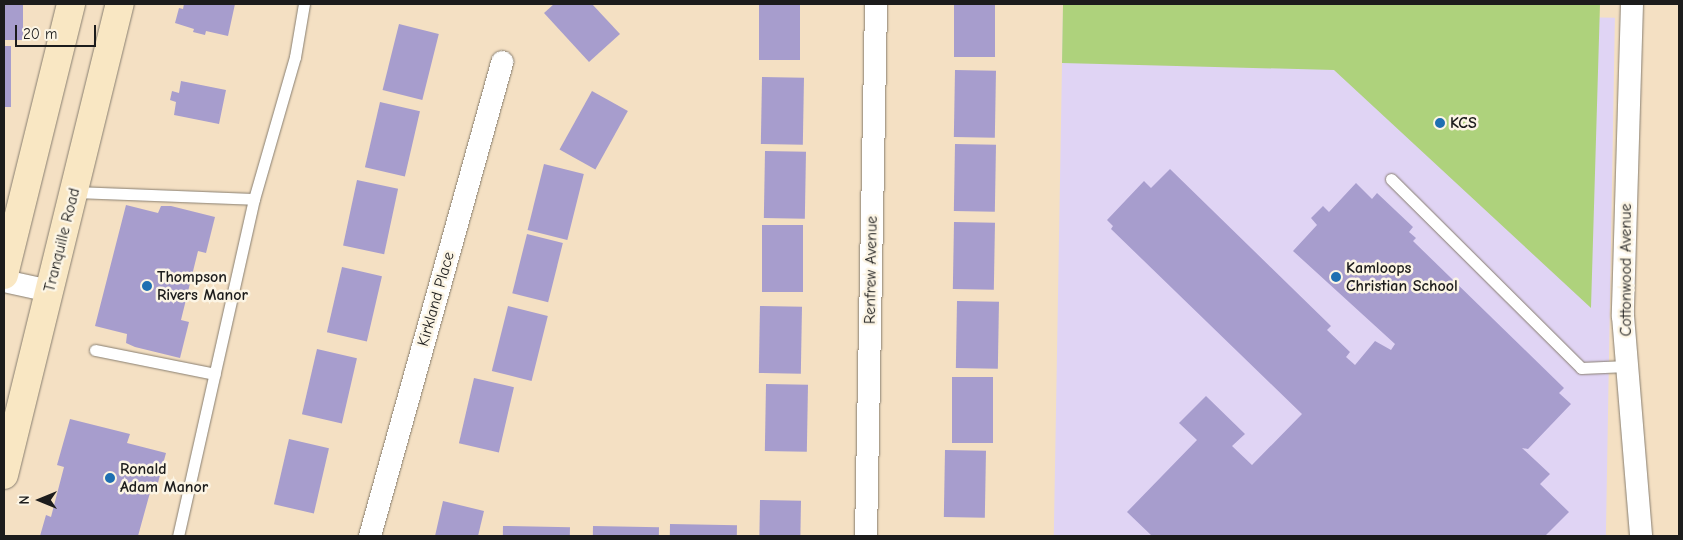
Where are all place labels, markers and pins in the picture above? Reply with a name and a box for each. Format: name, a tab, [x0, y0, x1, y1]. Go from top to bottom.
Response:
place label: KCS	[1450, 113, 1477, 133]
marker: KCS	[1434, 117, 1446, 129]
place label: Kamloops Christian School	[1346, 258, 1458, 296]
place label: Thompson Rivers Manor	[157, 267, 248, 305]
marker: Kamloops Christian School	[1330, 271, 1342, 283]
marker: Thompson Rivers Manor	[141, 280, 153, 292]
place label: Ronald Adam Manor	[120, 459, 208, 497]
marker: Ronald Adam Manor	[104, 472, 116, 484]

